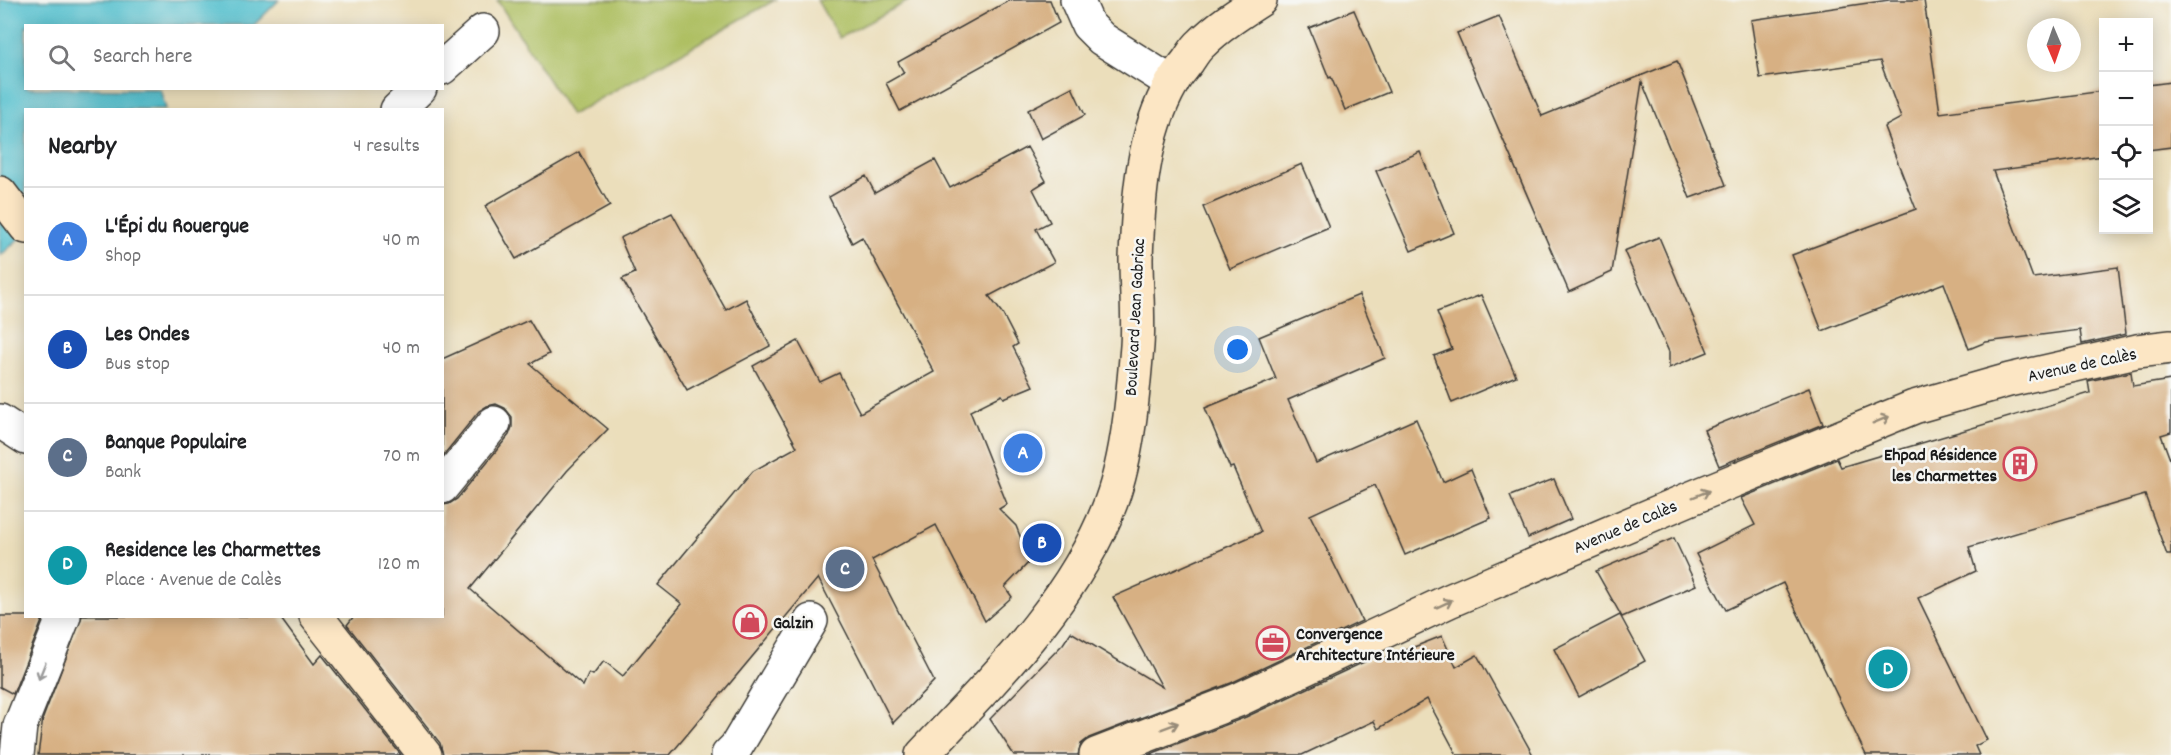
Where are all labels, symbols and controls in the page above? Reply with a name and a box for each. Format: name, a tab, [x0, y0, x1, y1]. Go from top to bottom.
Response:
north arrow	[2027, 18, 2081, 72]
map controls	[2099, 18, 2153, 234]
button: +	[2099, 18, 2153, 72]
search box	[24, 24, 444, 90]
icon: search	[45, 41, 78, 74]
text: Search here	[93, 42, 192, 73]
button: −	[2099, 72, 2153, 126]
button: locate	[2099, 126, 2153, 180]
text: Nearby	[48, 129, 116, 166]
text: 4 results	[353, 133, 420, 161]
button: layers	[2099, 180, 2153, 234]
text: L'Épi du Rouergue	[105, 212, 249, 243]
text: A	[62, 227, 73, 255]
text: 40 m	[382, 227, 420, 255]
street label: Boulevard Jean Gabriac	[1120, 238, 1153, 397]
text: Shop	[105, 243, 141, 271]
text: Les Ondes	[105, 320, 190, 351]
text: B	[63, 335, 72, 363]
text: 40 m	[382, 335, 420, 363]
your location	[1223, 335, 1252, 364]
street label: Avenue de Calès	[2026, 343, 2139, 390]
text: Bus stop	[105, 351, 170, 379]
one-way arrow	[1871, 414, 1890, 425]
text: Banque Populaire	[105, 428, 247, 459]
pin: A	[1004, 430, 1042, 476]
text: C	[63, 443, 72, 471]
text: 70 m	[383, 443, 420, 471]
place label: Ehpad Résidence les Charmettes	[1884, 444, 1997, 490]
building icon: Ehpad Résidence les Charmettes	[2002, 446, 2038, 482]
text: Bank	[105, 459, 141, 487]
one-way arrow	[1691, 488, 1709, 499]
street label: Avenue de Calès	[1570, 495, 1682, 561]
pin: B	[1022, 520, 1062, 566]
text: Residence les Charmettes	[105, 536, 321, 567]
pin: C	[826, 546, 864, 592]
text: D	[62, 551, 73, 579]
text: 120 m	[378, 551, 420, 579]
text: Place · Avenue de Calès	[105, 567, 282, 595]
one-way arrow	[1435, 597, 1453, 609]
shop icon: Galzin	[732, 604, 768, 640]
place label: Galzin	[773, 612, 813, 637]
place label: Convergence Architecture Intérieure	[1296, 623, 1455, 669]
office icon: Convergence Architecture Intérieure	[1255, 625, 1291, 661]
pin: D	[1868, 646, 1908, 692]
one-way arrow	[36, 661, 47, 680]
one-way arrow	[1161, 720, 1179, 731]

